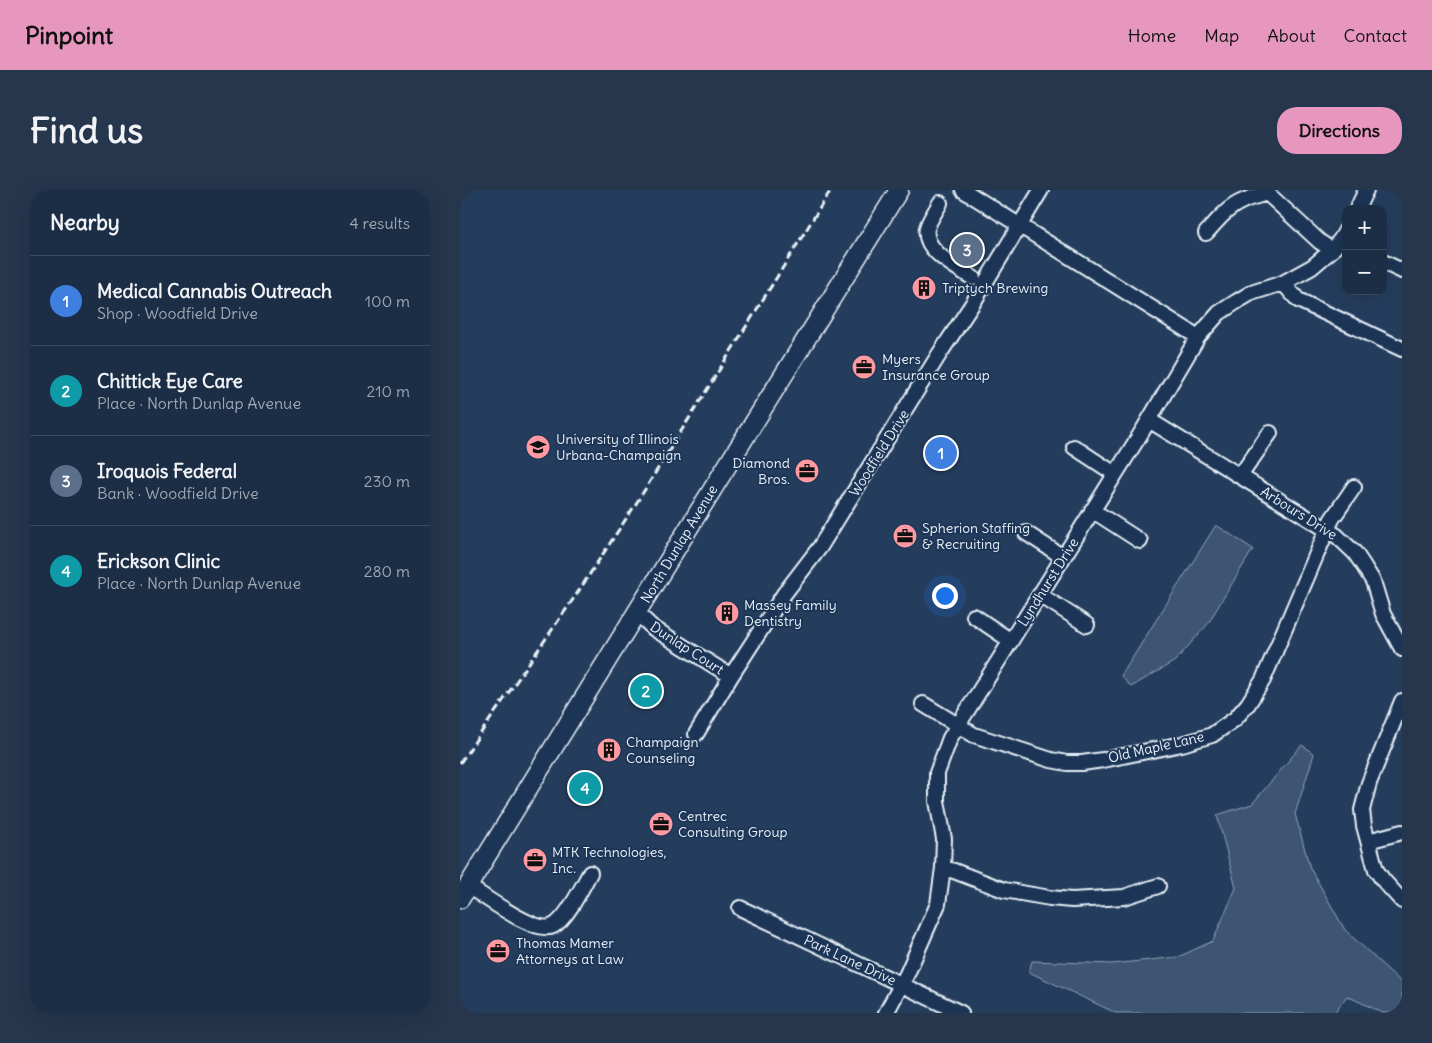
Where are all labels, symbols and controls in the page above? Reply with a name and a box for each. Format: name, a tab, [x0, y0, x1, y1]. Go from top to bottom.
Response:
text: Pinpoint	[25, 20, 113, 50]
text: Home	[1128, 24, 1176, 47]
text: Map	[1204, 24, 1239, 47]
text: About	[1267, 24, 1315, 47]
text: Contact	[1343, 24, 1407, 47]
button: Directions	[1277, 107, 1402, 154]
text: Find us	[30, 108, 143, 152]
map controls	[1342, 205, 1387, 295]
button: +	[1342, 205, 1387, 250]
text: Nearby	[50, 209, 120, 236]
text: 4 results	[349, 213, 410, 233]
pin: 3	[951, 231, 983, 269]
button: −	[1342, 250, 1387, 295]
building icon: Triptych Brewing	[911, 275, 937, 301]
text: Medical Cannabis Outreach	[97, 279, 332, 303]
place label: Triptych Brewing	[942, 279, 1048, 297]
text: 1	[63, 291, 69, 311]
text: 100 m	[365, 291, 410, 311]
text: Shop · Woodfield Drive	[97, 303, 258, 323]
place label: Myers Insurance Group	[882, 350, 990, 384]
office icon: Myers Insurance Group	[851, 354, 877, 380]
text: Chittick Eye Care	[97, 369, 243, 393]
text: 2	[62, 381, 70, 401]
text: 210 m	[367, 381, 410, 401]
text: Place · North Dunlap Avenue	[97, 393, 301, 413]
street label: Woodfield Drive	[845, 406, 913, 500]
place label: University of Illinois Urbana-Champaign	[556, 430, 681, 464]
school or university icon: University of Illinois Urbana-Champaign	[525, 434, 551, 460]
pin: 1	[925, 434, 957, 472]
place label: Diamond Bros.	[732, 454, 790, 488]
office icon: Diamond Bros.	[794, 458, 820, 484]
text: Iroquois Federal	[97, 459, 237, 483]
text: 3	[61, 471, 71, 491]
text: 230 m	[364, 471, 410, 491]
street label: North Dunlap Avenue	[637, 482, 721, 606]
street label: Arbours Drive	[1257, 482, 1341, 544]
text: Bank · Woodfield Drive	[97, 483, 259, 503]
place label: Spherion Staffing & Recruiting	[922, 519, 1030, 553]
office icon: Spherion Staffing & Recruiting	[892, 523, 918, 549]
street label: Lyndhurst Drive	[1014, 534, 1082, 630]
text: Erickson Clinic	[97, 549, 220, 573]
text: 4	[61, 561, 71, 581]
text: 280 m	[364, 561, 410, 581]
text: Place · North Dunlap Avenue	[97, 573, 301, 593]
your location	[932, 583, 958, 609]
place label: Massey Family Dentistry	[744, 596, 837, 630]
building icon: Massey Family Dentistry	[714, 600, 740, 626]
street label: Dunlap Court	[647, 618, 727, 679]
pin: 2	[630, 672, 662, 710]
street label: Old Maple Lane	[1106, 727, 1206, 767]
place label: Champaign Counseling	[626, 733, 699, 767]
building icon: Champaign Counseling	[596, 737, 622, 763]
pin: 4	[569, 769, 601, 807]
place label: Centrec Consulting Group	[678, 807, 788, 841]
office icon: Centrec Consulting Group	[648, 811, 674, 837]
place label: MTK Technologies, Inc.	[552, 843, 667, 877]
office icon: MTK Technologies, Inc.	[522, 847, 548, 873]
street label: Park Lane Drive	[801, 931, 899, 989]
place label: Thomas Mamer Attorneys at Law	[516, 934, 624, 968]
office icon: Thomas Mamer Attorneys at Law	[485, 938, 511, 964]

